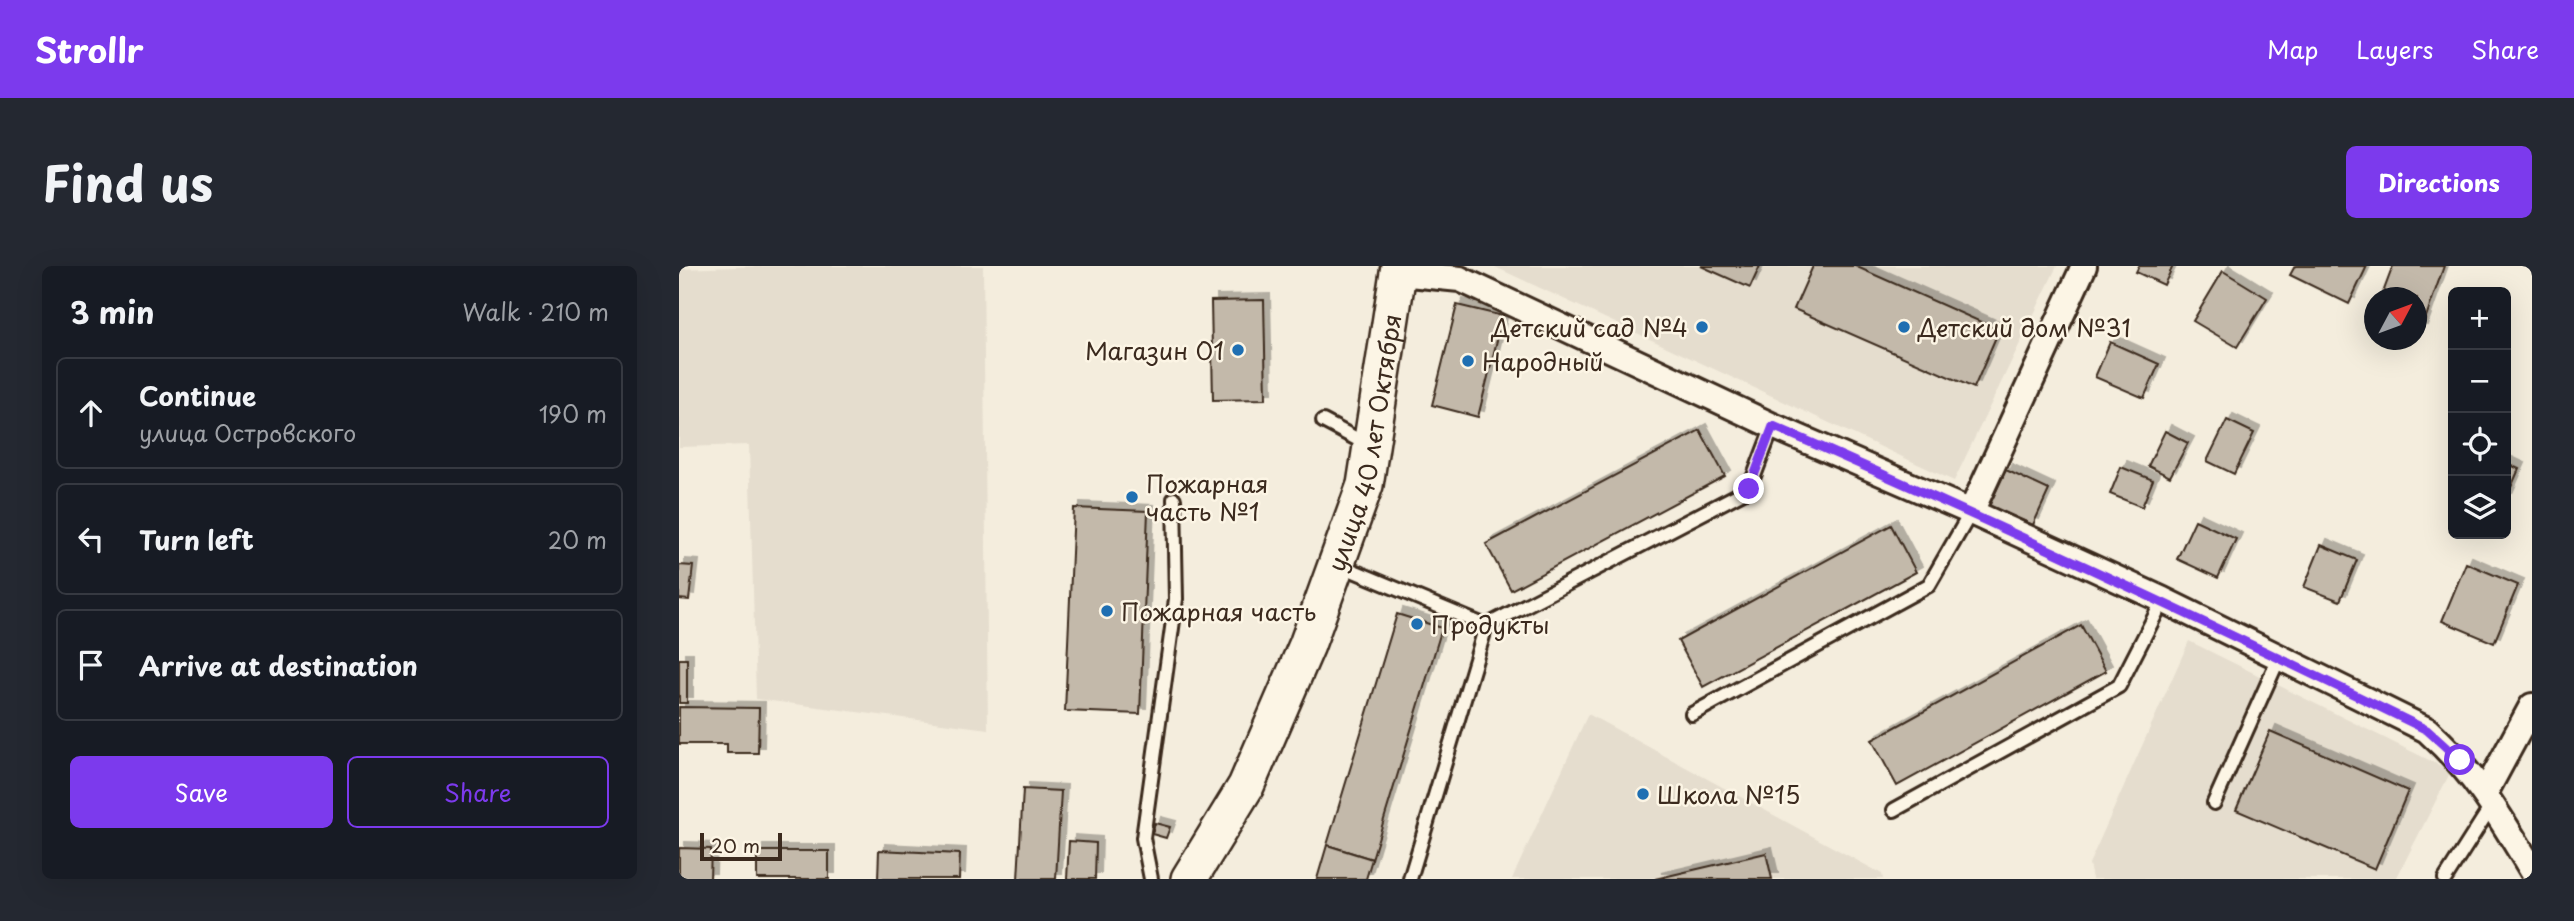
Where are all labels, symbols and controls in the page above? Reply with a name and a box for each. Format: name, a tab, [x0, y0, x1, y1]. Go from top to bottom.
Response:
text: Strollr	[35, 24, 144, 74]
text: Map	[2267, 31, 2318, 67]
text: Layers	[2356, 31, 2433, 67]
text: Share	[2471, 31, 2539, 67]
text: Find us	[42, 145, 213, 219]
button: Directions	[2346, 146, 2532, 218]
north arrow	[2364, 287, 2427, 350]
map controls	[2448, 287, 2511, 539]
button: +	[2448, 287, 2511, 350]
text: 3 min	[70, 289, 155, 334]
text: Walk · 210 m	[462, 294, 609, 329]
place label: Детский сад №4	[1491, 309, 1688, 345]
place label: Детский дом №31	[1917, 309, 2131, 345]
street label: улица 40 лет Октября	[1317, 311, 1409, 576]
marker: Детский сад №4	[1694, 319, 1710, 335]
marker: Детский дом №31	[1896, 319, 1912, 335]
place label: Магазин 01	[1085, 332, 1224, 368]
marker: Магазин 01	[1230, 342, 1246, 358]
place label: Народный	[1482, 343, 1604, 379]
button: −	[2448, 350, 2511, 413]
marker: Народный	[1460, 353, 1476, 369]
text: Continue	[139, 376, 256, 415]
icon: ahead	[72, 394, 110, 432]
text: 190 m	[539, 396, 607, 431]
button: locate	[2448, 413, 2511, 476]
text: улица Островского	[139, 415, 356, 450]
place label: Пожарная часть №1	[1146, 465, 1269, 529]
route end	[1733, 473, 1764, 504]
button: layers	[2448, 476, 2511, 539]
marker: Пожарная часть №1	[1124, 489, 1140, 505]
icon: left	[72, 520, 110, 558]
text: Turn left	[139, 520, 254, 559]
text: 20 m	[548, 522, 607, 557]
place label: Пожарная часть	[1121, 593, 1316, 629]
marker: Пожарная часть	[1099, 603, 1115, 619]
place label: Продукты	[1431, 606, 1550, 642]
marker: Продукты	[1409, 616, 1425, 632]
icon: arrive	[72, 646, 110, 684]
text: Arrive at destination	[139, 646, 418, 685]
route start	[2444, 744, 2475, 775]
button: Save	[70, 756, 333, 828]
button: Share	[347, 756, 609, 828]
place label: Школа №15	[1657, 776, 1800, 812]
marker: Школа №15	[1635, 786, 1651, 802]
scale bar	[700, 830, 782, 862]
text: 20 m	[711, 831, 760, 859]

